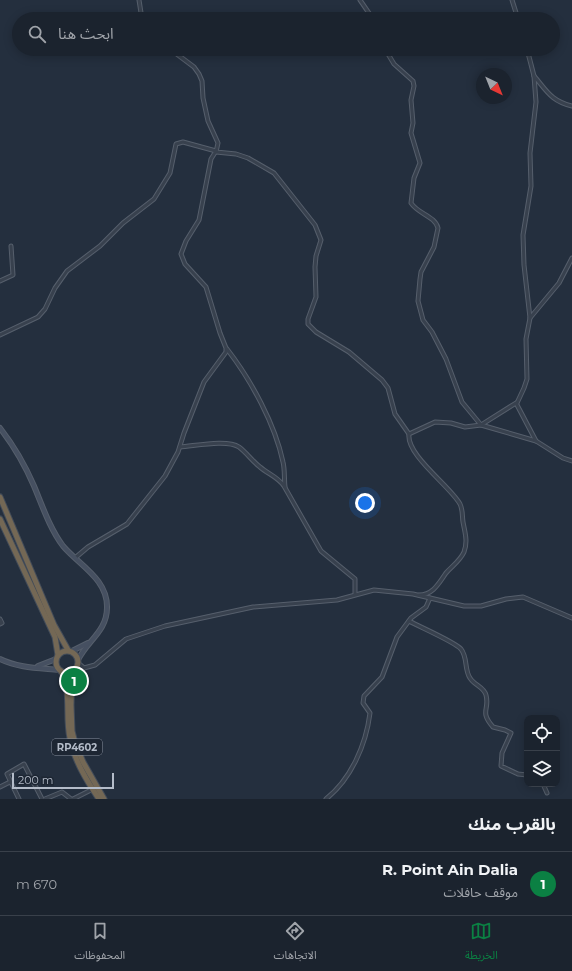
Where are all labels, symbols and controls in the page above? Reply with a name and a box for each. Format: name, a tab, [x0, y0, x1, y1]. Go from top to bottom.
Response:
search box	[12, 12, 560, 56]
icon: search	[26, 23, 48, 45]
text: ابحث هنا	[58, 24, 114, 43]
north arrow	[476, 68, 512, 104]
your location	[355, 493, 375, 513]
pin: 1	[61, 666, 87, 696]
map controls	[524, 715, 560, 787]
button: locate	[524, 715, 560, 751]
road number: RP4602	[52, 739, 102, 755]
button: layers	[524, 751, 560, 787]
scale bar	[12, 771, 114, 790]
text: 200 m	[18, 773, 53, 787]
text: بالقرب منك	[468, 814, 556, 834]
text: R. Point Ain Dalia	[382, 860, 518, 879]
text: 670 m	[16, 876, 57, 892]
text: 1	[540, 876, 546, 892]
text: موقف حافلات	[444, 884, 518, 900]
tab: المحفوظات	[74, 920, 125, 967]
tab: الاتجاهات	[274, 920, 317, 967]
tab: الخريطة	[465, 920, 498, 967]

